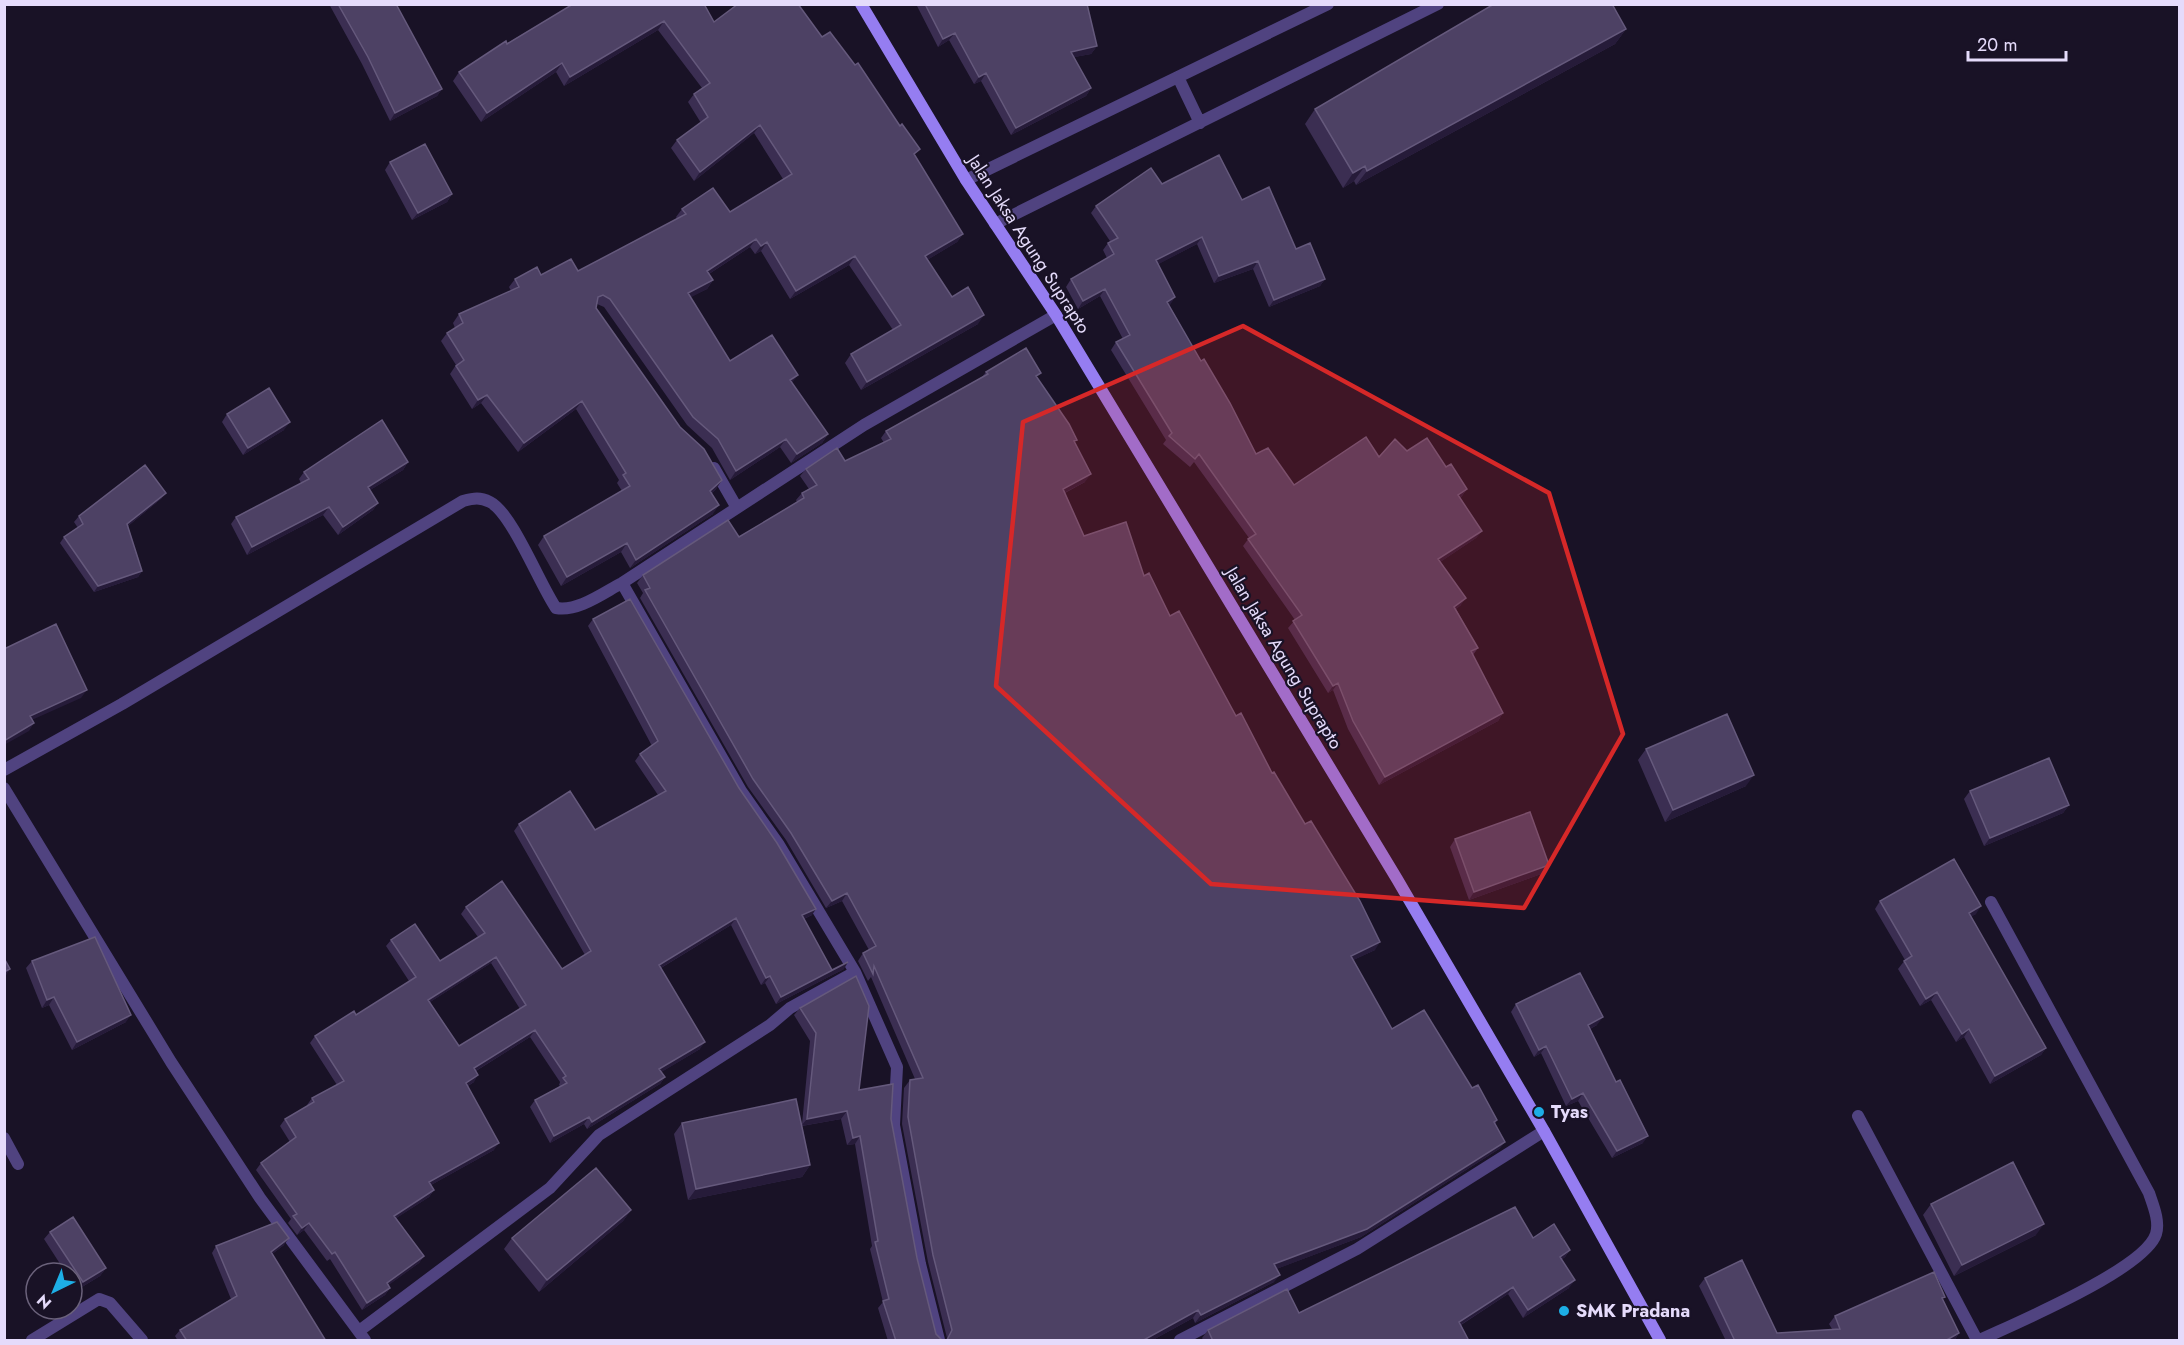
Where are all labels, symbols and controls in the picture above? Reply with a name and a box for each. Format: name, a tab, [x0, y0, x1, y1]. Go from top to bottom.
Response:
scale bar	[1968, 24, 2066, 62]
text: 20 m	[1977, 32, 2017, 58]
street label: Jalan Jaksa Agung Suprapto	[960, 148, 1097, 339]
street label: Jalan Jaksa Agung Suprapto	[1218, 560, 1349, 754]
place label: Tyas	[1551, 1099, 1588, 1125]
marker: Tyas	[1532, 1105, 1546, 1119]
north arrow	[24, 1261, 84, 1321]
text: N	[32, 1289, 57, 1314]
place label: SMK Pradana	[1576, 1298, 1690, 1324]
marker: SMK Pradana	[1557, 1304, 1571, 1318]

